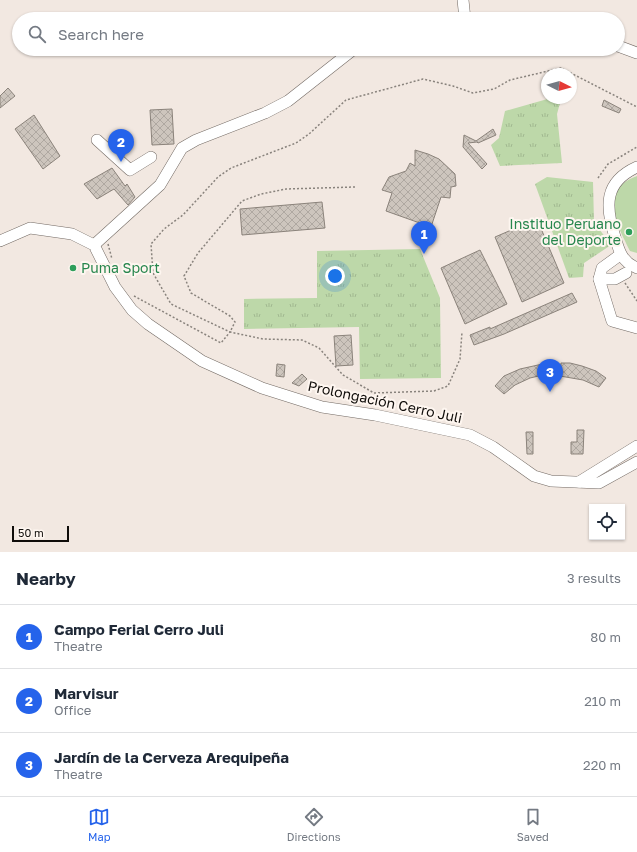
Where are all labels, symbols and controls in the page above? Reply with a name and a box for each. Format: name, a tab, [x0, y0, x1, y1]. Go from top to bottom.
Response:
search box	[12, 12, 625, 56]
icon: search	[26, 23, 48, 45]
text: Search here	[58, 25, 144, 43]
north arrow	[541, 68, 577, 104]
pin: 2	[108, 129, 134, 162]
place label: Instituo Peruano del Deporte	[509, 215, 621, 248]
pin: 1	[411, 221, 437, 254]
marker: Instituo Peruano del Deporte	[624, 227, 634, 237]
place label: Puma Sport	[81, 259, 160, 276]
marker: Puma Sport	[68, 263, 78, 273]
your location	[325, 266, 345, 286]
pin: 3	[537, 359, 563, 392]
street label: Prolongación Cerro Juli	[306, 377, 464, 426]
map controls	[589, 504, 625, 540]
button: locate	[589, 504, 625, 540]
scale bar	[12, 524, 69, 543]
text: 50 m	[18, 526, 44, 539]
text: Nearby	[16, 568, 76, 589]
text: 3 results	[567, 570, 621, 586]
text: Campo Ferial Cerro Juli	[54, 620, 224, 638]
text: 1	[26, 629, 32, 645]
text: 80 m	[590, 629, 621, 645]
text: Theatre	[54, 638, 103, 654]
text: Marvisur	[54, 684, 119, 702]
text: 2	[25, 693, 33, 709]
text: 210 m	[584, 693, 621, 709]
text: Office	[54, 702, 91, 718]
text: Jardín de la Cerveza Arequipeña	[54, 748, 289, 766]
text: 3	[25, 757, 33, 773]
text: 220 m	[583, 757, 621, 773]
text: Theatre	[54, 766, 103, 782]
tab: Map	[88, 806, 111, 843]
tab: Directions	[287, 806, 341, 843]
tab: Saved	[517, 806, 549, 843]

